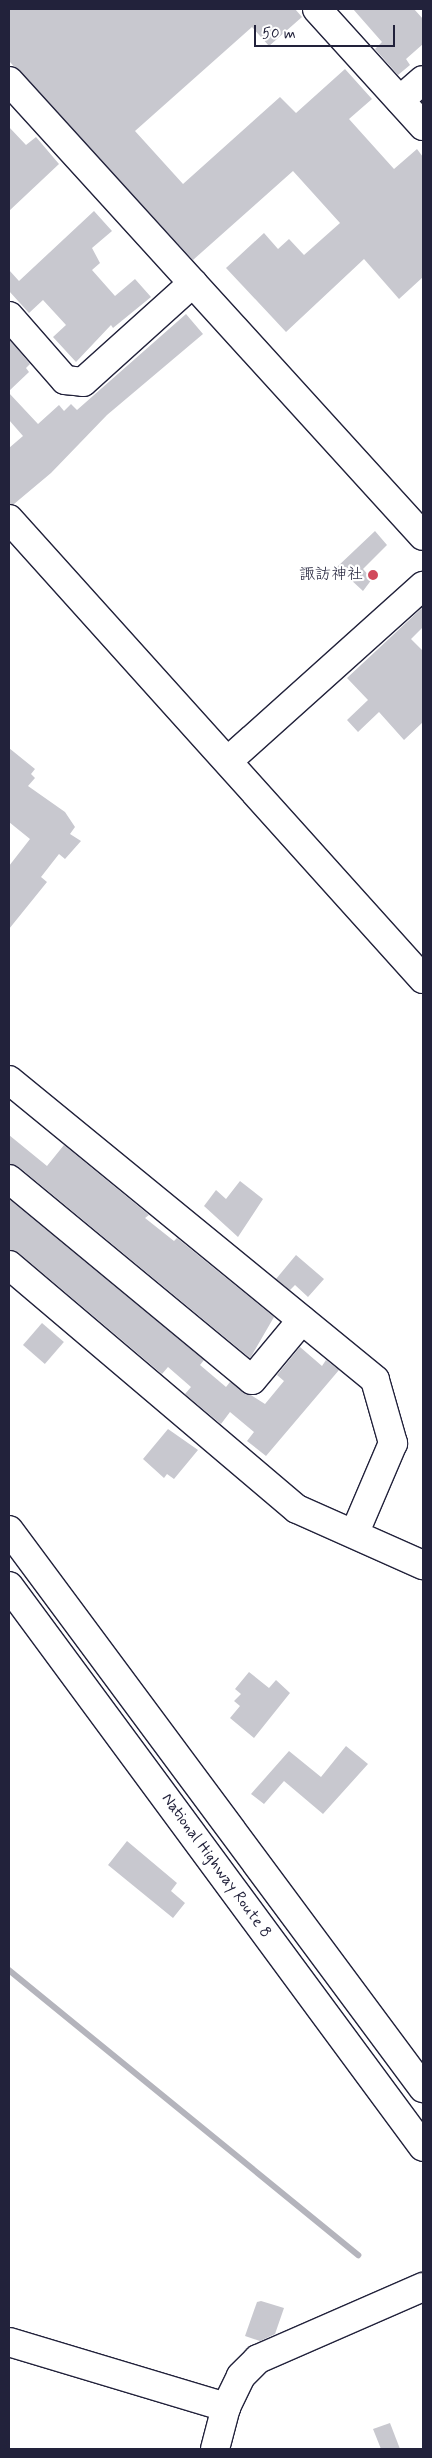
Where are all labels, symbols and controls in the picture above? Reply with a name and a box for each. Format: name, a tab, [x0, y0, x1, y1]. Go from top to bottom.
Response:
scale bar	[257, 15, 398, 47]
text: 50 m	[262, 24, 296, 44]
place label: 諏訪神社	[299, 565, 363, 585]
marker: 諏訪神社	[367, 569, 379, 581]
street label: National Highway Route 8	[159, 1792, 273, 1940]

